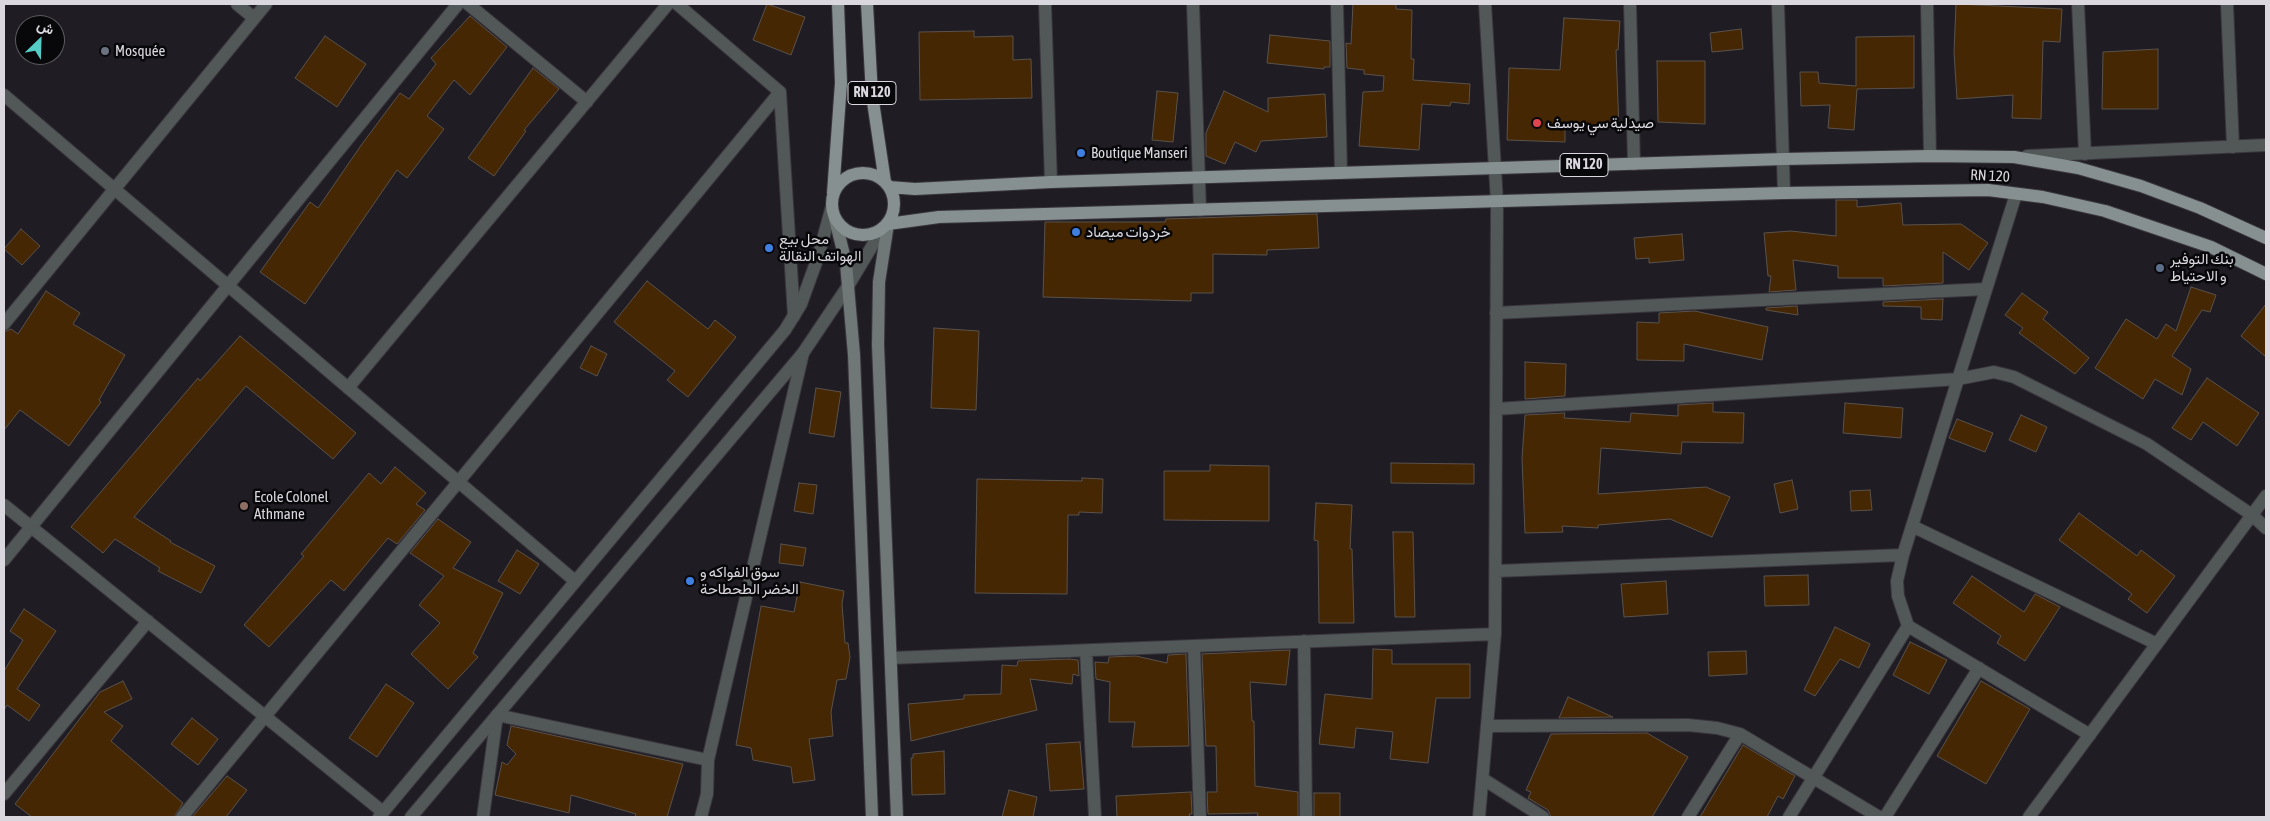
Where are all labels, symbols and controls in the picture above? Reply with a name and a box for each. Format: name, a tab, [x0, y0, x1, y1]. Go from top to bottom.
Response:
north arrow	[15, 15, 65, 65]
text: ش	[35, 16, 57, 38]
place label: Mosquée	[115, 42, 165, 60]
marker: Mosquée	[99, 45, 111, 57]
road number: RN 120	[848, 82, 896, 105]
place label: صيدلية سي يوسف	[1547, 114, 1654, 132]
marker: صيدلية سي يوسف	[1531, 117, 1543, 129]
place label: Boutique Manseri	[1091, 144, 1188, 162]
marker: Boutique Manseri	[1075, 147, 1087, 159]
road number: RN 120	[1560, 154, 1608, 176]
street label: RN 120	[1970, 166, 2010, 186]
place label: خردوات ميصاد	[1086, 223, 1171, 241]
marker: خردوات ميصاد	[1070, 226, 1082, 238]
place label: محل بيع الهواتف النقالة	[779, 230, 861, 265]
marker: محل بيع الهواتف النقالة	[763, 242, 775, 254]
place label: بنك التوفير و الاحتياط	[2170, 250, 2234, 285]
marker: بنك التوفير و الاحتياط	[2154, 262, 2166, 274]
place label: Ecole Colonel Athmane	[254, 488, 328, 523]
marker: Ecole Colonel Athmane	[238, 500, 250, 512]
place label: سوق الفواكه و الخضر الطحطاحة	[700, 563, 799, 598]
marker: سوق الفواكه و الخضر الطحطاحة	[684, 575, 696, 587]

